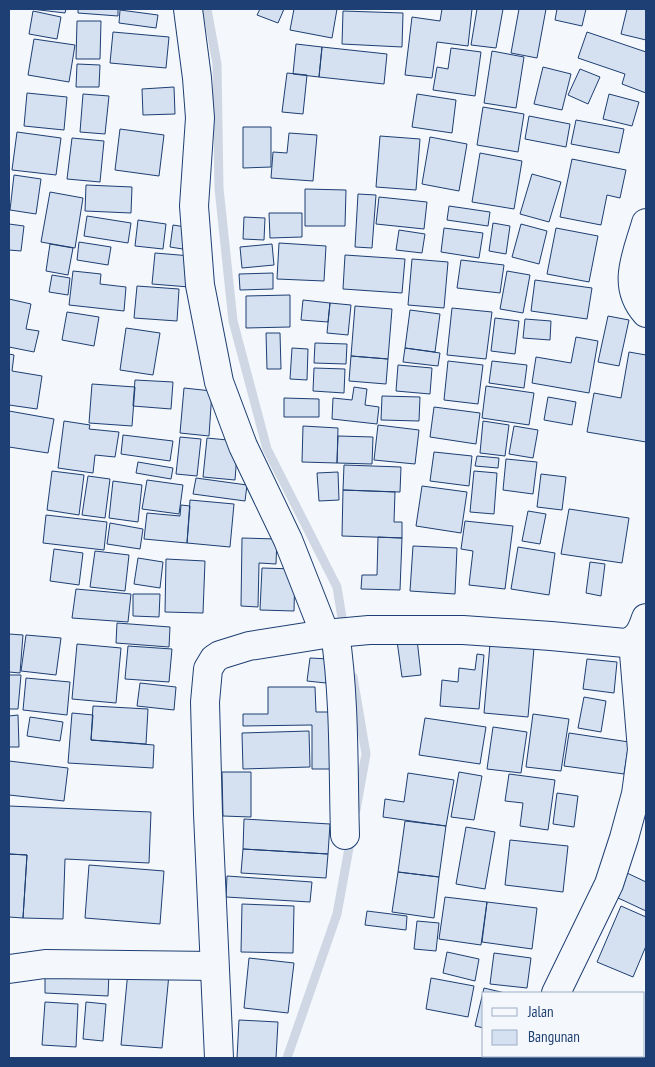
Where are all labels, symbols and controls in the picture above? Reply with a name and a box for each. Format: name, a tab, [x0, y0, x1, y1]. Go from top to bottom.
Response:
legend	[482, 992, 645, 1057]
text: Jalan	[527, 1002, 554, 1021]
text: Bangunan	[528, 1027, 580, 1046]

